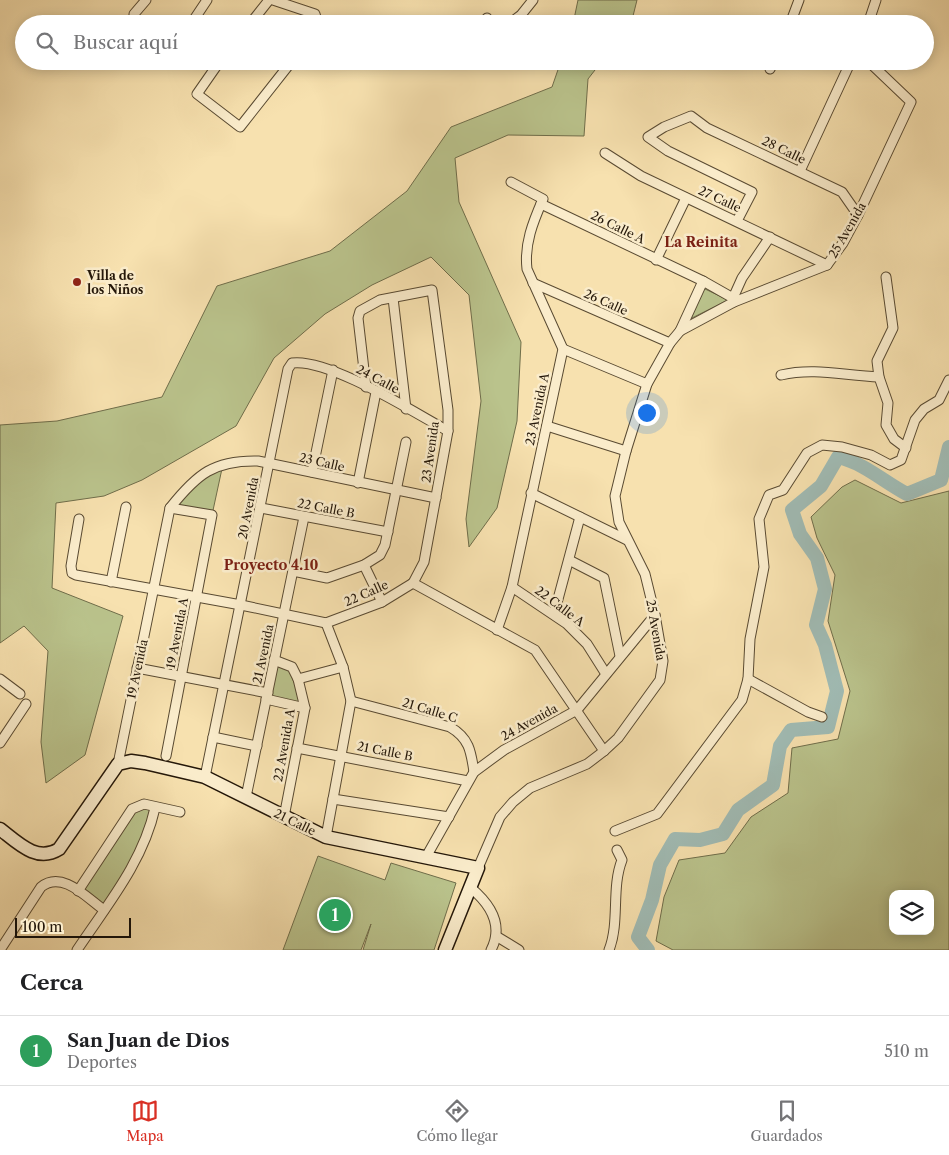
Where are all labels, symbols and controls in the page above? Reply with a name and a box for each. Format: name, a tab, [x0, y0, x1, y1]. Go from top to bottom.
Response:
search box	[15, 15, 934, 70]
icon: search	[33, 29, 61, 57]
text: Buscar aquí	[73, 31, 178, 54]
street label: 28 Calle	[760, 133, 808, 167]
street label: 27 Calle	[696, 183, 744, 216]
street label: 25 Avenida	[825, 199, 869, 261]
street label: 26 Calle A	[589, 208, 648, 247]
district label: La Reinita	[664, 233, 739, 251]
place label: Villa de los Niños	[86, 268, 144, 297]
marker: Villa de los Niños	[71, 276, 83, 288]
street label: 26 Calle	[582, 286, 631, 318]
street label: 24 Calle	[354, 361, 402, 397]
street label: 23 Avenida A	[522, 370, 552, 447]
your location	[634, 400, 660, 426]
street label: 23 Avenida	[418, 420, 442, 484]
street label: 23 Calle	[298, 450, 346, 475]
street label: 20 Avenida	[235, 475, 262, 540]
street label: 22 Calle B	[296, 495, 356, 521]
district label: Proyecto 4.10	[224, 556, 318, 574]
street label: 22 Calle	[342, 577, 391, 609]
street label: 22 Calle A	[532, 583, 589, 630]
street label: 19 Avenida A	[163, 595, 191, 670]
street label: 25 Avenida	[643, 598, 669, 662]
street label: 21 Avenida	[249, 622, 277, 685]
street label: 19 Avenida	[123, 637, 151, 700]
street label: 21 Calle C	[401, 694, 459, 726]
street label: 24 Avenida	[498, 700, 560, 744]
street label: 22 Avenida A	[270, 706, 298, 783]
street label: 21 Calle B	[356, 738, 414, 764]
street label: 21 Calle	[272, 805, 319, 839]
map controls	[889, 890, 934, 935]
button: layers	[889, 890, 934, 935]
pin: 1	[319, 896, 351, 934]
scale bar	[15, 915, 131, 938]
text: 100 m	[22, 918, 62, 936]
text: Cerca	[20, 970, 83, 995]
text: San Juan de Dios	[67, 1029, 230, 1052]
text: 1	[32, 1041, 40, 1061]
text: 510 m	[884, 1041, 929, 1061]
text: Deportes	[67, 1052, 137, 1072]
tab: Mapa	[126, 1097, 164, 1145]
tab: Cómo llegar	[416, 1097, 498, 1145]
tab: Guardados	[751, 1097, 823, 1145]

